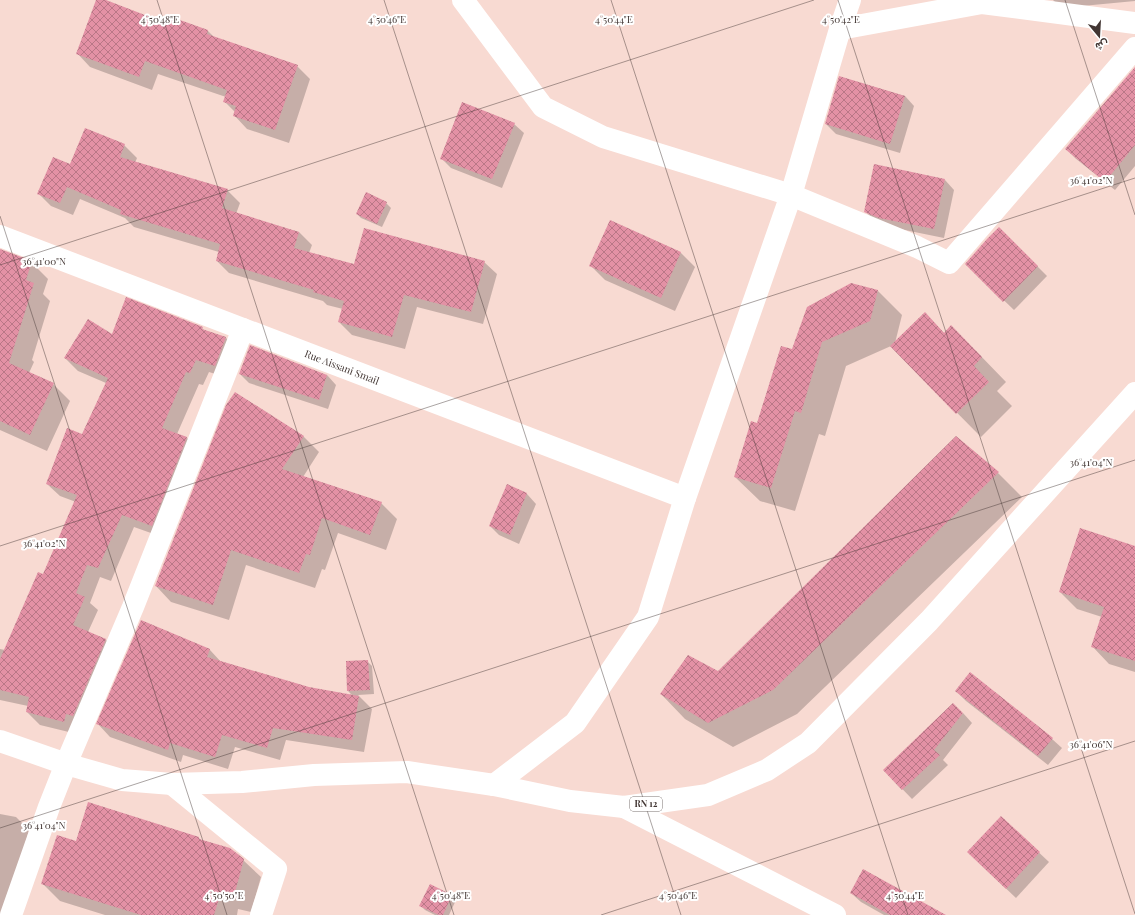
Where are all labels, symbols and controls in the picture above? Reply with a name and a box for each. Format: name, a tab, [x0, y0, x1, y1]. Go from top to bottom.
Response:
text: 4°50'48"E	[141, 12, 179, 26]
text: 4°50'46"E	[368, 12, 406, 26]
text: 4°50'44"E	[595, 12, 633, 26]
text: 4°50'42"E	[822, 12, 860, 26]
north arrow	[1079, 16, 1119, 56]
text: ش	[1094, 37, 1111, 55]
text: 36°41'02"N	[1070, 173, 1112, 187]
text: 36°41'00"N	[22, 254, 66, 268]
street label: Rue Aissani Smail	[303, 346, 382, 388]
text: 36°41'04"N	[1070, 455, 1113, 469]
text: 36°41'02"N	[23, 536, 65, 550]
text: 36°41'06"N	[1069, 737, 1113, 751]
road number: RN 12	[630, 797, 662, 811]
text: 36°41'04"N	[23, 818, 66, 832]
text: 4°50'50"E	[205, 888, 243, 902]
text: 4°50'48"E	[432, 888, 470, 902]
text: 4°50'46"E	[659, 888, 697, 902]
text: 4°50'44"E	[886, 888, 924, 902]

